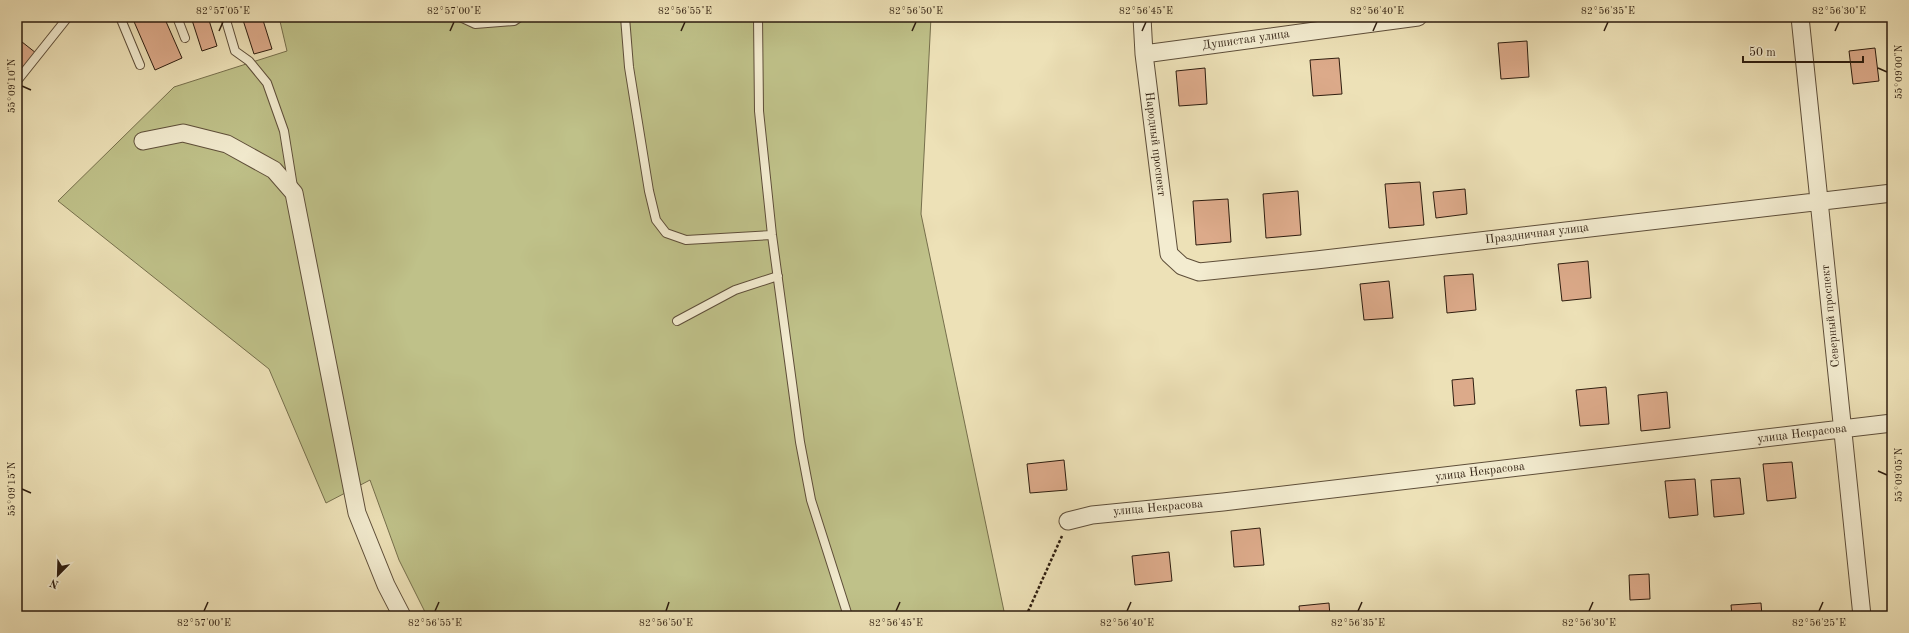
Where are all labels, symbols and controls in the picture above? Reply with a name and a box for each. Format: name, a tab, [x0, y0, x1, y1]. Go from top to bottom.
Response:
text: 82°57'05"E	[196, 6, 250, 16]
text: 82°57'00"E	[427, 6, 481, 16]
text: 82°56'55"E	[658, 6, 712, 16]
text: 82°56'50"E	[889, 6, 943, 16]
text: 82°56'45"E	[1119, 6, 1173, 16]
text: 82°56'40"E	[1350, 6, 1404, 16]
text: 82°56'35"E	[1581, 6, 1635, 16]
text: 82°56'30"E	[1812, 6, 1866, 16]
street label: Душистая улица	[1202, 28, 1290, 52]
scale bar	[1743, 38, 1863, 64]
text: 55°09'00"N	[1894, 44, 1904, 99]
text: 50 m	[1749, 46, 1776, 59]
text: 55°09'10"N	[7, 58, 17, 113]
street label: Народный проспект	[1143, 91, 1167, 197]
street label: Праздничная улица	[1484, 222, 1590, 246]
street label: Северный проспект	[1820, 264, 1842, 368]
street label: улица Некрасова	[1757, 423, 1848, 445]
text: 55°09'05"N	[1894, 447, 1904, 502]
text: 55°09'15"N	[7, 461, 17, 516]
street label: улица Некрасова	[1435, 461, 1526, 483]
street label: улица Некрасова	[1113, 498, 1203, 518]
north arrow	[38, 555, 78, 595]
text: N	[48, 576, 61, 590]
text: 82°57'00"E	[177, 618, 231, 628]
text: 82°56'55"E	[408, 618, 462, 628]
text: 82°56'50"E	[639, 618, 693, 628]
text: 82°56'45"E	[869, 618, 923, 628]
text: 82°56'40"E	[1100, 618, 1154, 628]
text: 82°56'35"E	[1331, 618, 1385, 628]
text: 82°56'30"E	[1562, 618, 1616, 628]
text: 82°56'25"E	[1792, 618, 1846, 628]

